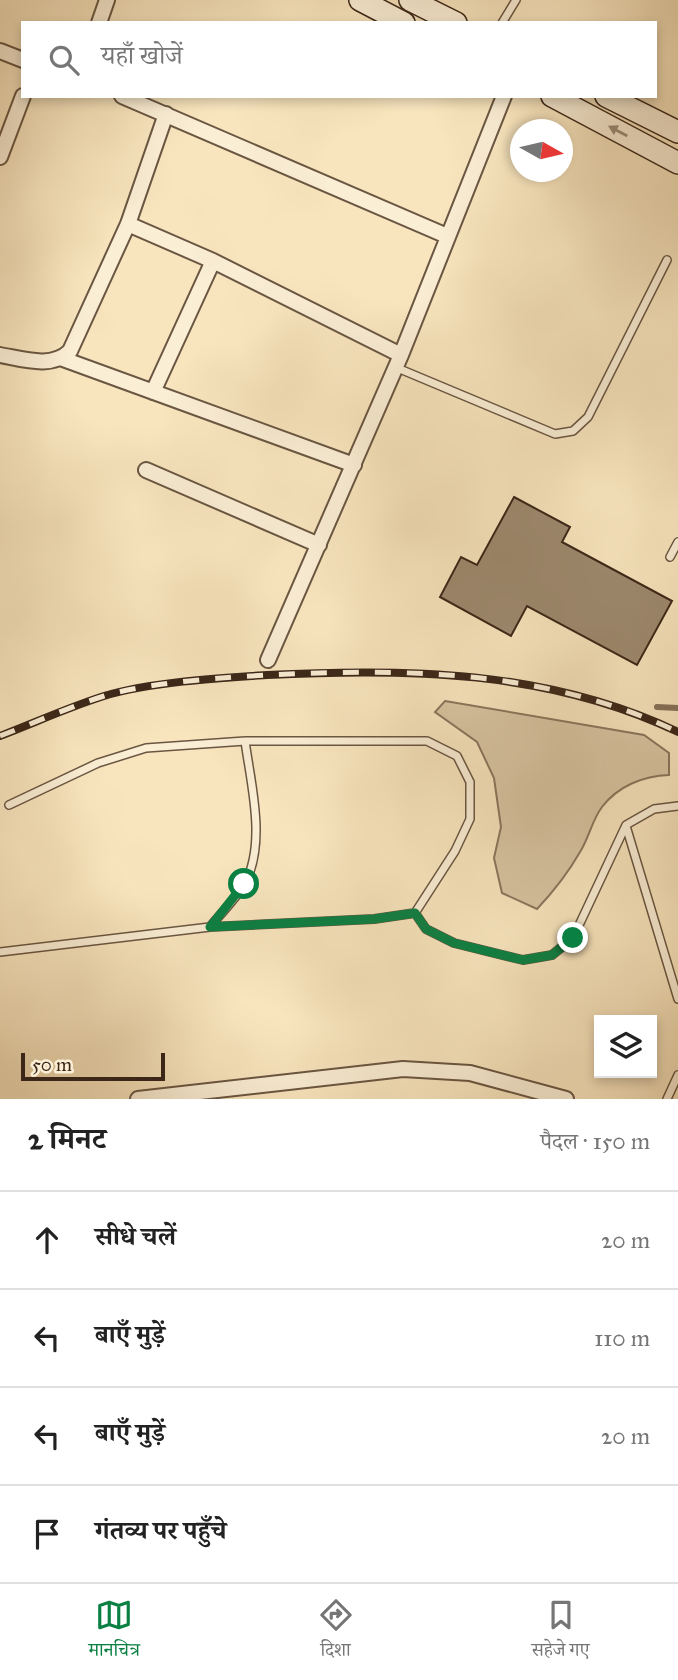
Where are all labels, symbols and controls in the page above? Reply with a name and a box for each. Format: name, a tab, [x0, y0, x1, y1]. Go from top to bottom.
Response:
search box	[21, 21, 657, 98]
text: यहाँ खोजें	[101, 39, 183, 71]
icon: search	[45, 41, 83, 79]
north arrow	[510, 119, 573, 182]
one-way arrow	[608, 125, 627, 137]
route start	[228, 868, 259, 899]
route end	[557, 922, 588, 953]
map controls	[594, 1015, 657, 1078]
button: layers	[594, 1015, 657, 1078]
scale bar	[21, 1050, 164, 1082]
text: 50 m	[32, 1053, 72, 1076]
text: 2 मिनट	[28, 1121, 106, 1157]
text: पैदल · 150 m	[540, 1127, 650, 1155]
text: सीधे चलें	[95, 1220, 176, 1252]
icon: ahead	[28, 1221, 66, 1259]
text: 20 m	[601, 1226, 650, 1254]
text: बाएँ मुड़ें	[95, 1318, 165, 1350]
icon: left	[28, 1319, 66, 1357]
text: 110 m	[594, 1324, 650, 1352]
text: बाएँ मुड़ें	[95, 1416, 165, 1448]
icon: left	[28, 1417, 66, 1455]
text: 20 m	[601, 1422, 650, 1450]
text: गंतव्य पर पहुँचे	[95, 1514, 226, 1546]
icon: arrive	[28, 1515, 66, 1553]
tab: मानचित्र	[88, 1596, 140, 1668]
tab: दिशा	[317, 1596, 355, 1668]
tab: सहेजे गए	[531, 1596, 590, 1668]

